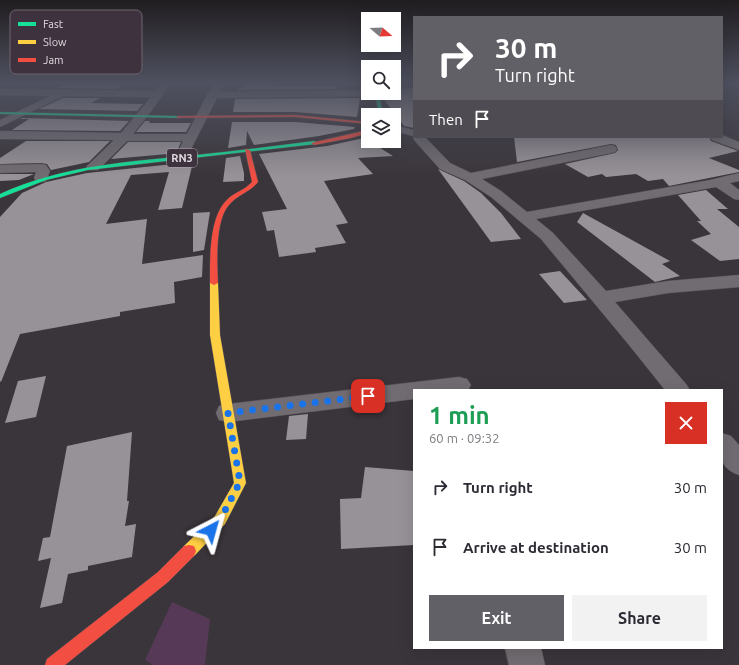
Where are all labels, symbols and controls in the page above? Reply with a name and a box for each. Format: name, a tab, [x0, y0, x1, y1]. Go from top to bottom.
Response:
legend	[10, 10, 142, 74]
north arrow	[361, 12, 401, 52]
map controls	[361, 12, 401, 148]
text: Fast	[43, 18, 64, 30]
icon: right	[429, 32, 481, 84]
text: 30 m	[495, 32, 557, 63]
text: Slow	[43, 36, 67, 48]
text: Jam	[43, 54, 64, 66]
button: search	[361, 60, 401, 100]
text: Turn right	[495, 65, 575, 85]
button: layers	[361, 108, 401, 148]
icon: arrive	[471, 108, 493, 130]
text: Then	[429, 111, 463, 128]
road number: RN3	[167, 149, 197, 167]
pin	[351, 379, 385, 413]
icon: arrive	[357, 385, 379, 407]
text: 1 min	[429, 402, 490, 429]
button: close	[665, 402, 707, 444]
text: 60 m · 09:32	[429, 431, 500, 445]
icon: right	[429, 476, 451, 498]
text: Turn right	[463, 479, 533, 496]
text: 30 m	[674, 479, 707, 496]
position arrow	[190, 509, 232, 551]
icon: arrive	[429, 536, 451, 558]
text: Arrive at destination	[463, 539, 609, 556]
text: 30 m	[674, 539, 707, 556]
button: Exit	[429, 595, 564, 641]
button: Share	[572, 595, 707, 641]

